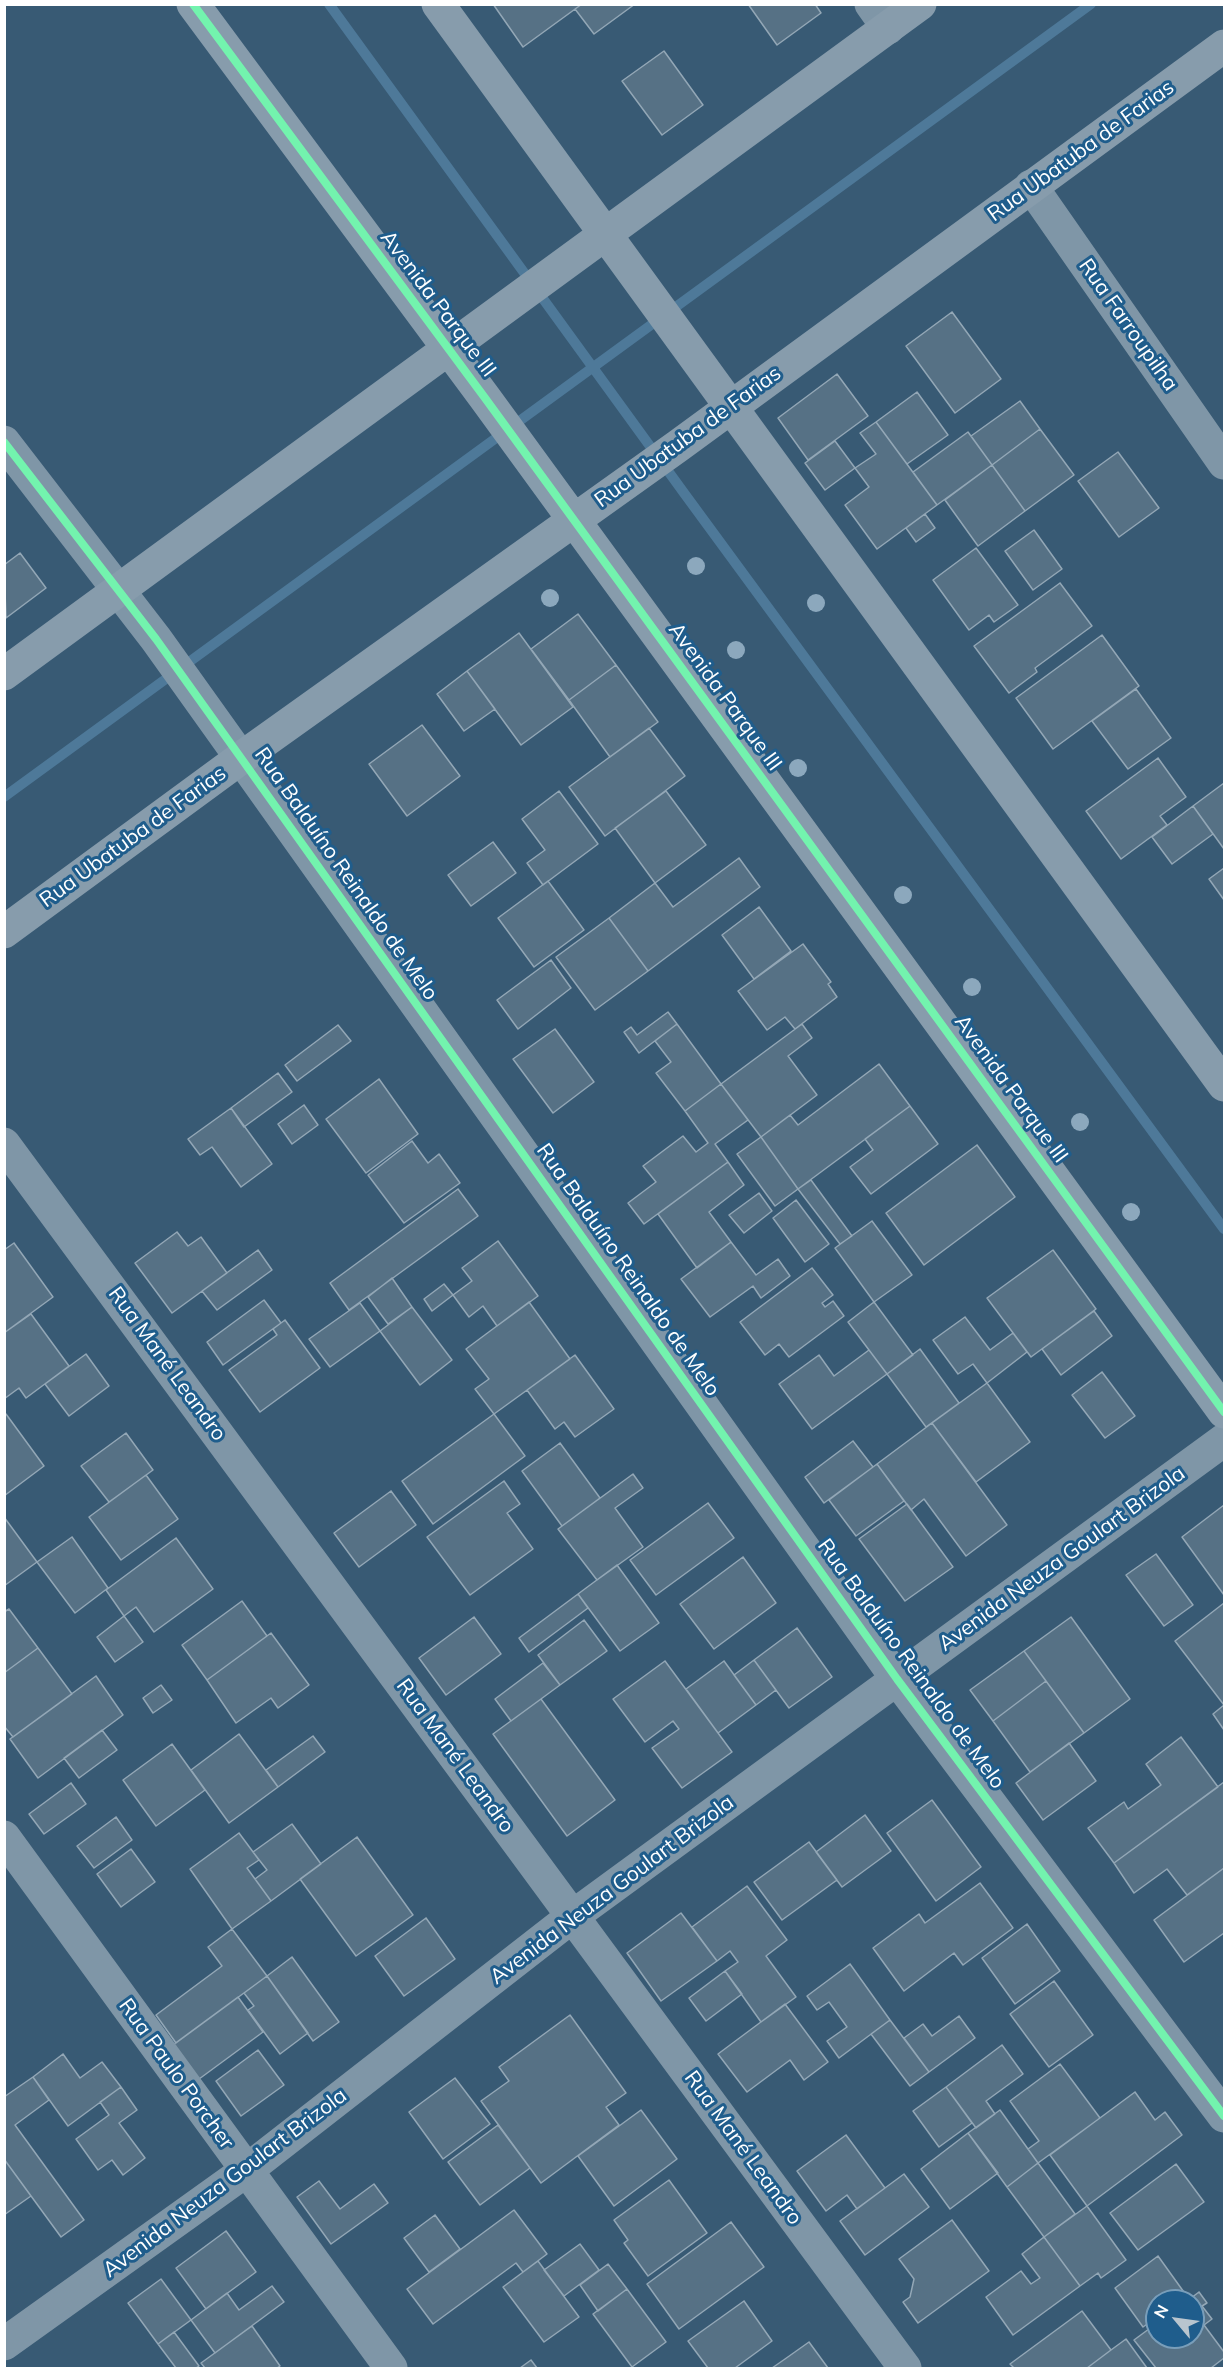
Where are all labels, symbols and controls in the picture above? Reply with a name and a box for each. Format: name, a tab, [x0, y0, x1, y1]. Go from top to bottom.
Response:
street label: Rua Ubatuba de Farias	[983, 75, 1179, 227]
street label: Avenida Parque III	[375, 226, 501, 382]
street label: Rua Farroupilha	[1073, 254, 1183, 396]
street label: Rua Ubatuba de Farias	[590, 361, 786, 513]
street label: Avenida Parque III	[663, 618, 787, 776]
street label: Rua Balduíno Reinaldo de Melo	[249, 743, 443, 1005]
street label: Rua Ubatuba de Farias	[35, 761, 231, 913]
street label: Avenida Parque III	[949, 1010, 1073, 1168]
street label: Rua Balduíno Reinaldo de Melo	[531, 1139, 725, 1401]
street label: Rua Mané Leandro	[103, 1282, 231, 1446]
street label: Avenida Neuza Goulart Brizola	[934, 1461, 1190, 1657]
street label: Rua Balduíno Reinaldo de Melo	[812, 1534, 1010, 1794]
street label: Rua Mané Leandro	[391, 1674, 519, 1838]
street label: Avenida Neuza Goulart Brizola	[485, 1790, 739, 1990]
street label: Rua Paulo Porcher	[113, 1994, 239, 2154]
street label: Rua Mané Leandro	[679, 2066, 807, 2230]
street label: Avenida Neuza Goulart Brizola	[98, 2083, 352, 2283]
north arrow	[1145, 2289, 1205, 2349]
text: N	[1149, 2301, 1173, 2321]

